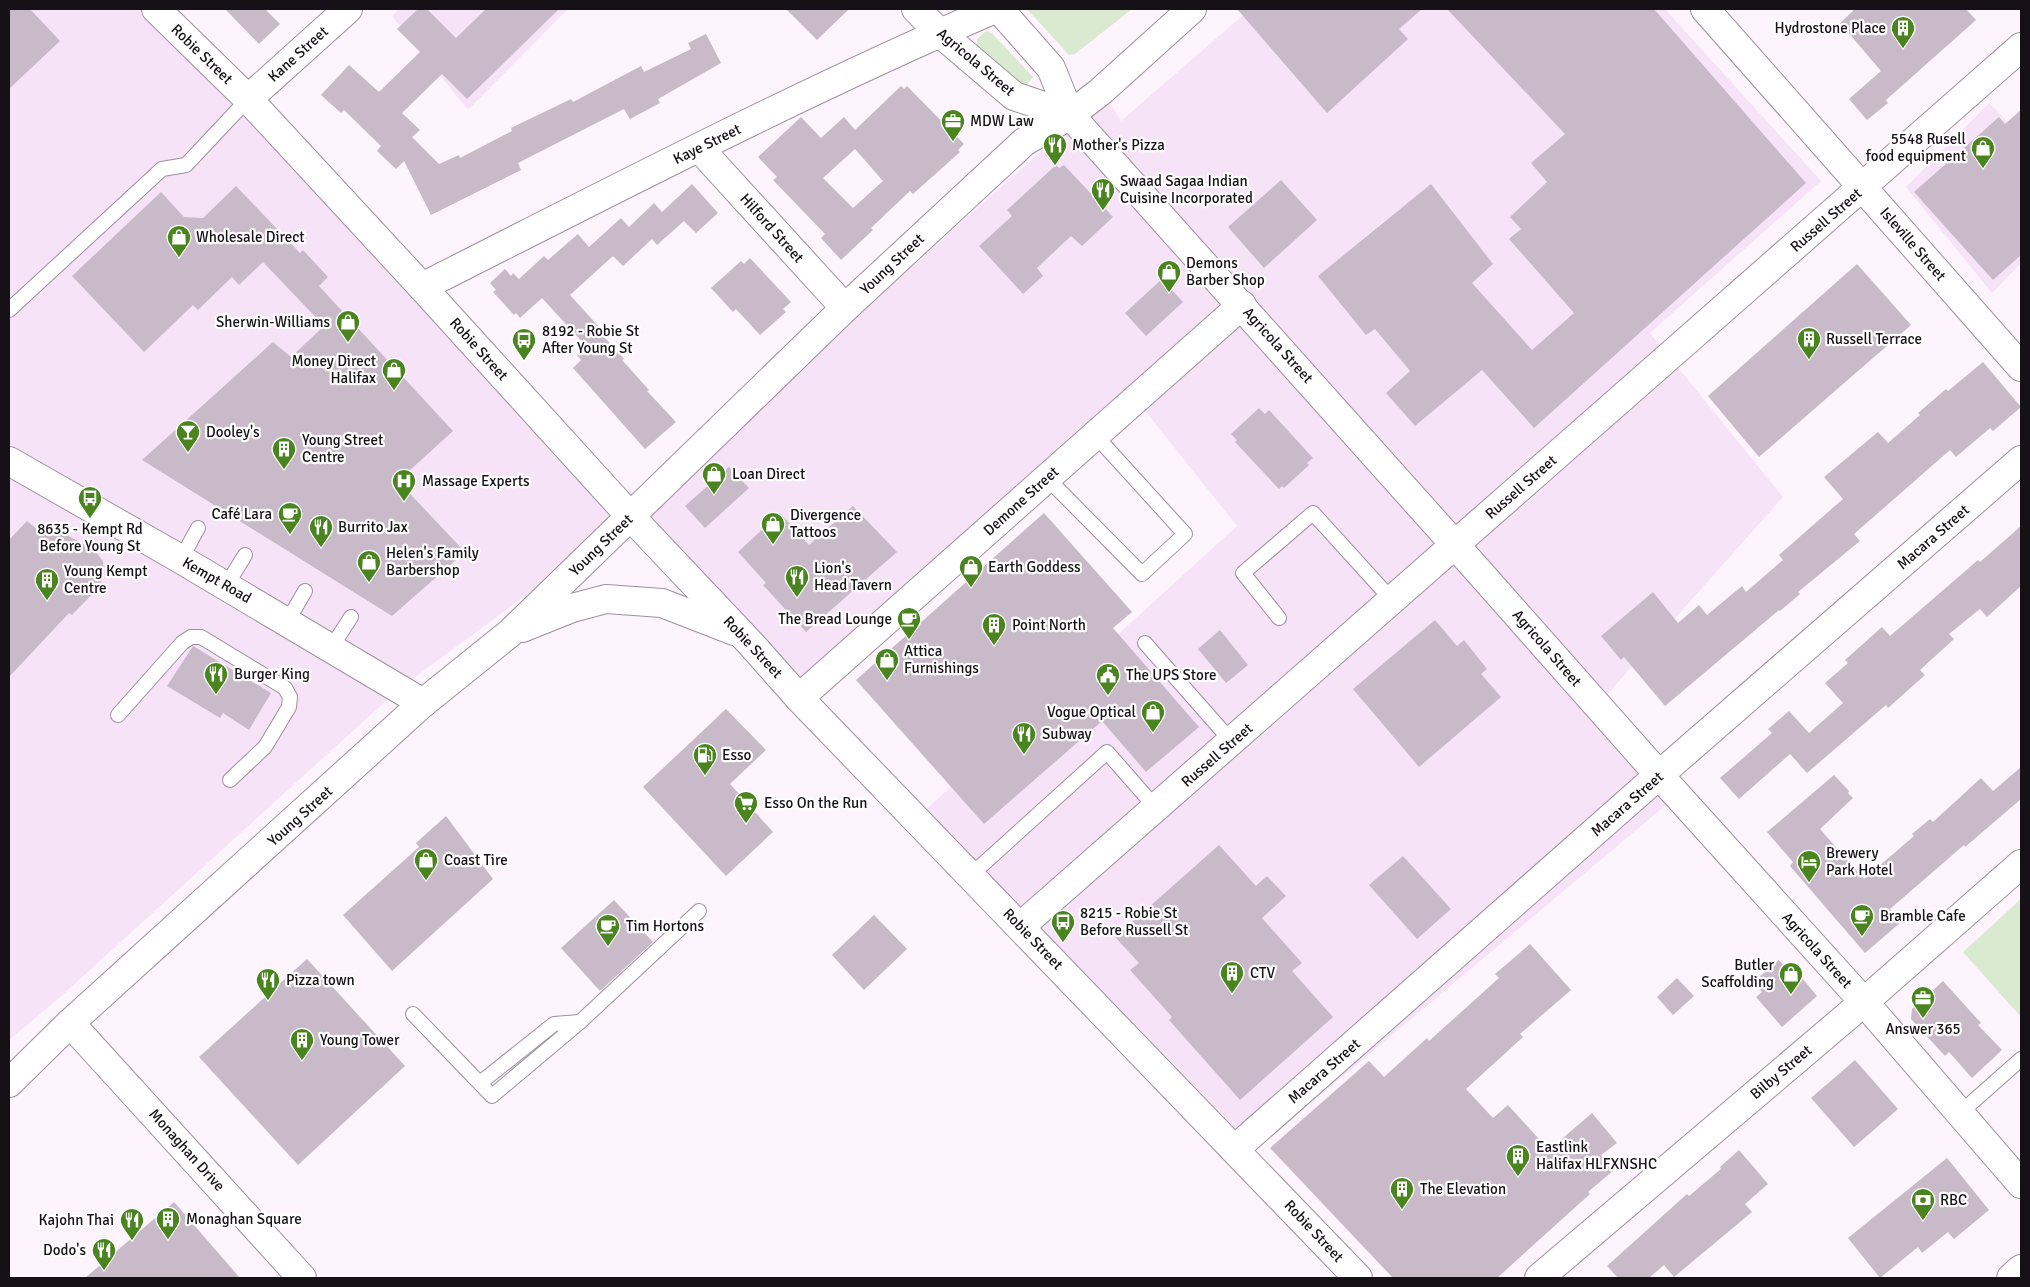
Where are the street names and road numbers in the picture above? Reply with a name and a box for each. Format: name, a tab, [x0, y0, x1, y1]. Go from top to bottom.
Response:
street label: Robie Street	[168, 20, 236, 88]
street label: Kane Street	[264, 22, 332, 86]
street label: Agricola Street	[933, 24, 1019, 100]
street label: Kaye Street	[670, 120, 744, 168]
street label: Russell Street	[1787, 184, 1865, 256]
street label: Hilford Street	[736, 190, 808, 266]
street label: Isleville Street	[1876, 204, 1950, 284]
street label: Young Street	[856, 230, 928, 298]
street label: Agricola Street	[1239, 303, 1317, 387]
street label: Robie Street	[446, 314, 512, 384]
street label: Russell Street	[1482, 451, 1560, 523]
street label: Demone Street	[980, 463, 1062, 539]
street label: Macara Street	[1893, 501, 1973, 573]
street label: Young Street	[566, 510, 636, 580]
street label: Kempt Road	[179, 553, 255, 607]
street label: Agricola Street	[1509, 606, 1585, 690]
street label: Robie Street	[720, 612, 786, 682]
street label: Russell Street	[1178, 719, 1256, 791]
street label: Macara Street	[1587, 768, 1667, 840]
street label: Young Street	[264, 782, 336, 850]
street label: Robie Street	[999, 905, 1067, 973]
street label: Agricola Street	[1778, 908, 1856, 992]
street label: Macara Street	[1284, 1035, 1364, 1107]
street label: Bilby Street	[1747, 1041, 1815, 1103]
street label: Monaghan Drive	[145, 1105, 229, 1195]
street label: Robie Street	[1281, 1196, 1347, 1266]

